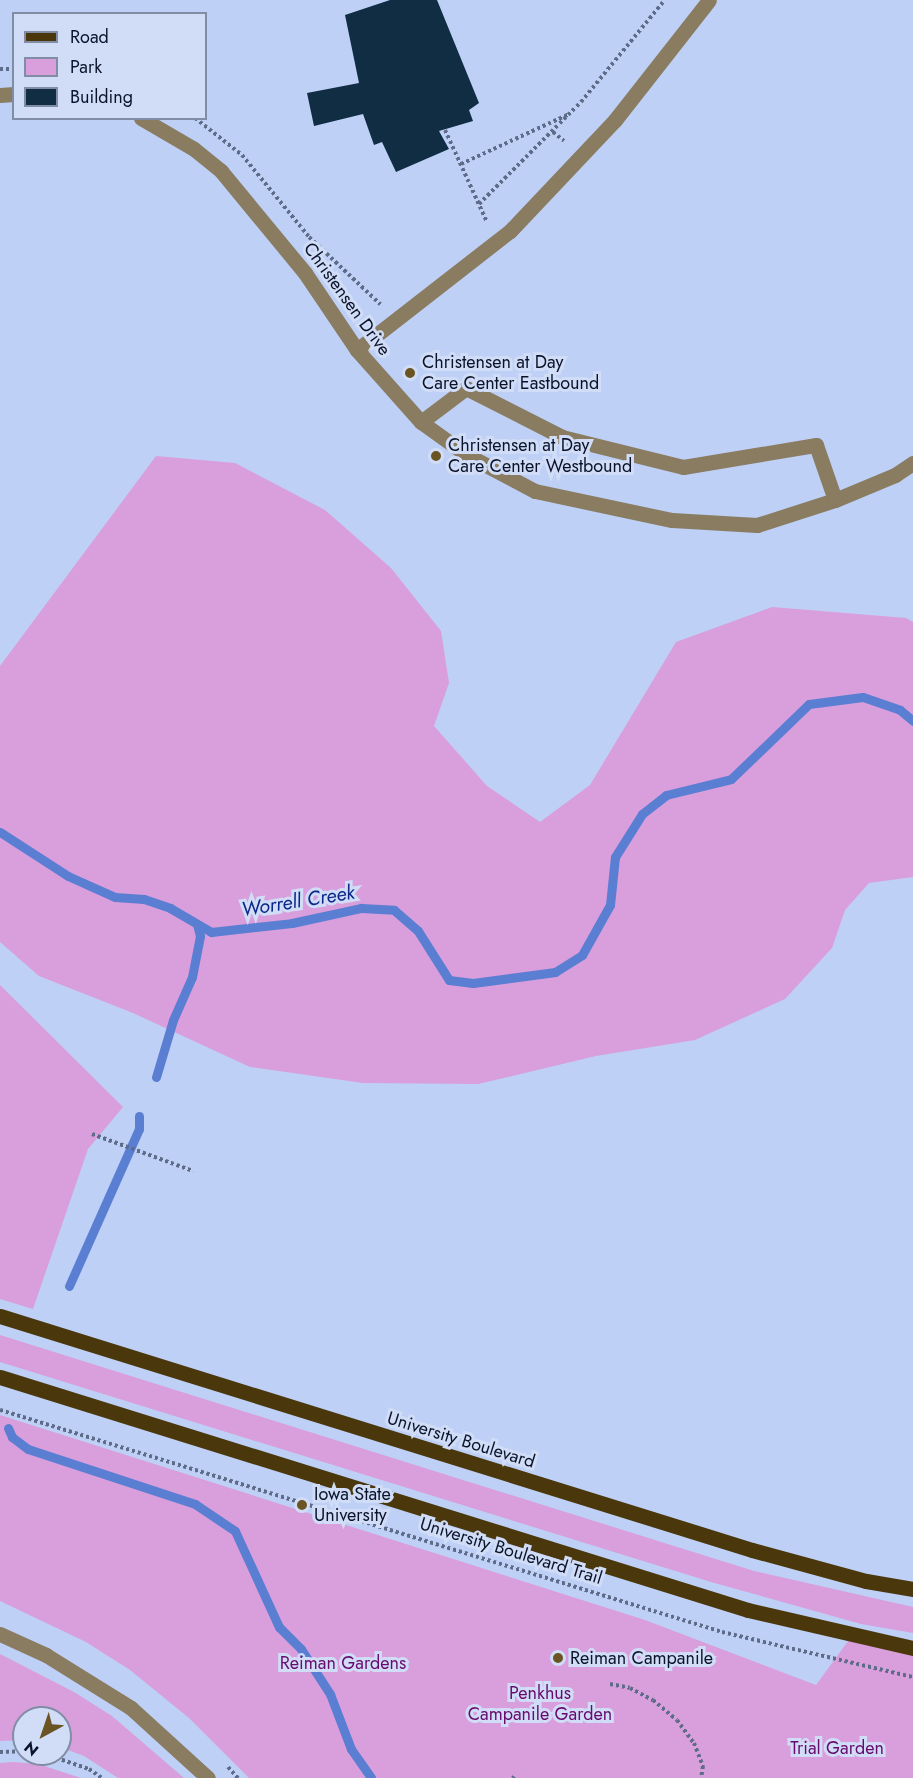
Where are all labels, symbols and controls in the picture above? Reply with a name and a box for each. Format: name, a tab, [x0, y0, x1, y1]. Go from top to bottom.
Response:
legend	[12, 12, 207, 120]
text: Road	[70, 24, 109, 50]
text: Park	[70, 54, 102, 80]
text: Building	[70, 84, 133, 110]
street label: Christensen Drive	[299, 238, 395, 360]
place label: Christensen at Day Care Center Eastbound	[422, 352, 599, 394]
marker: Christensen at Day Care Center Eastbound	[403, 366, 417, 380]
place label: Christensen at Day Care Center Westbound	[448, 435, 632, 478]
marker: Christensen at Day Care Center Westbound	[429, 449, 443, 463]
water label: Worrell Creek	[240, 880, 356, 922]
street label: University Boulevard	[384, 1407, 538, 1473]
place label: Iowa State University	[314, 1484, 391, 1526]
marker: Iowa State University	[295, 1498, 309, 1512]
street label: University Boulevard Trail	[417, 1513, 605, 1589]
place label: Reiman Campanile	[570, 1647, 713, 1669]
marker: Reiman Campanile	[551, 1651, 565, 1665]
park label: Reiman Gardens	[280, 1652, 406, 1674]
park label: Penkhus Campanile Garden	[468, 1683, 612, 1726]
north arrow	[12, 1706, 72, 1766]
text: N	[19, 1736, 44, 1762]
park label: Trial Garden	[790, 1737, 884, 1759]

